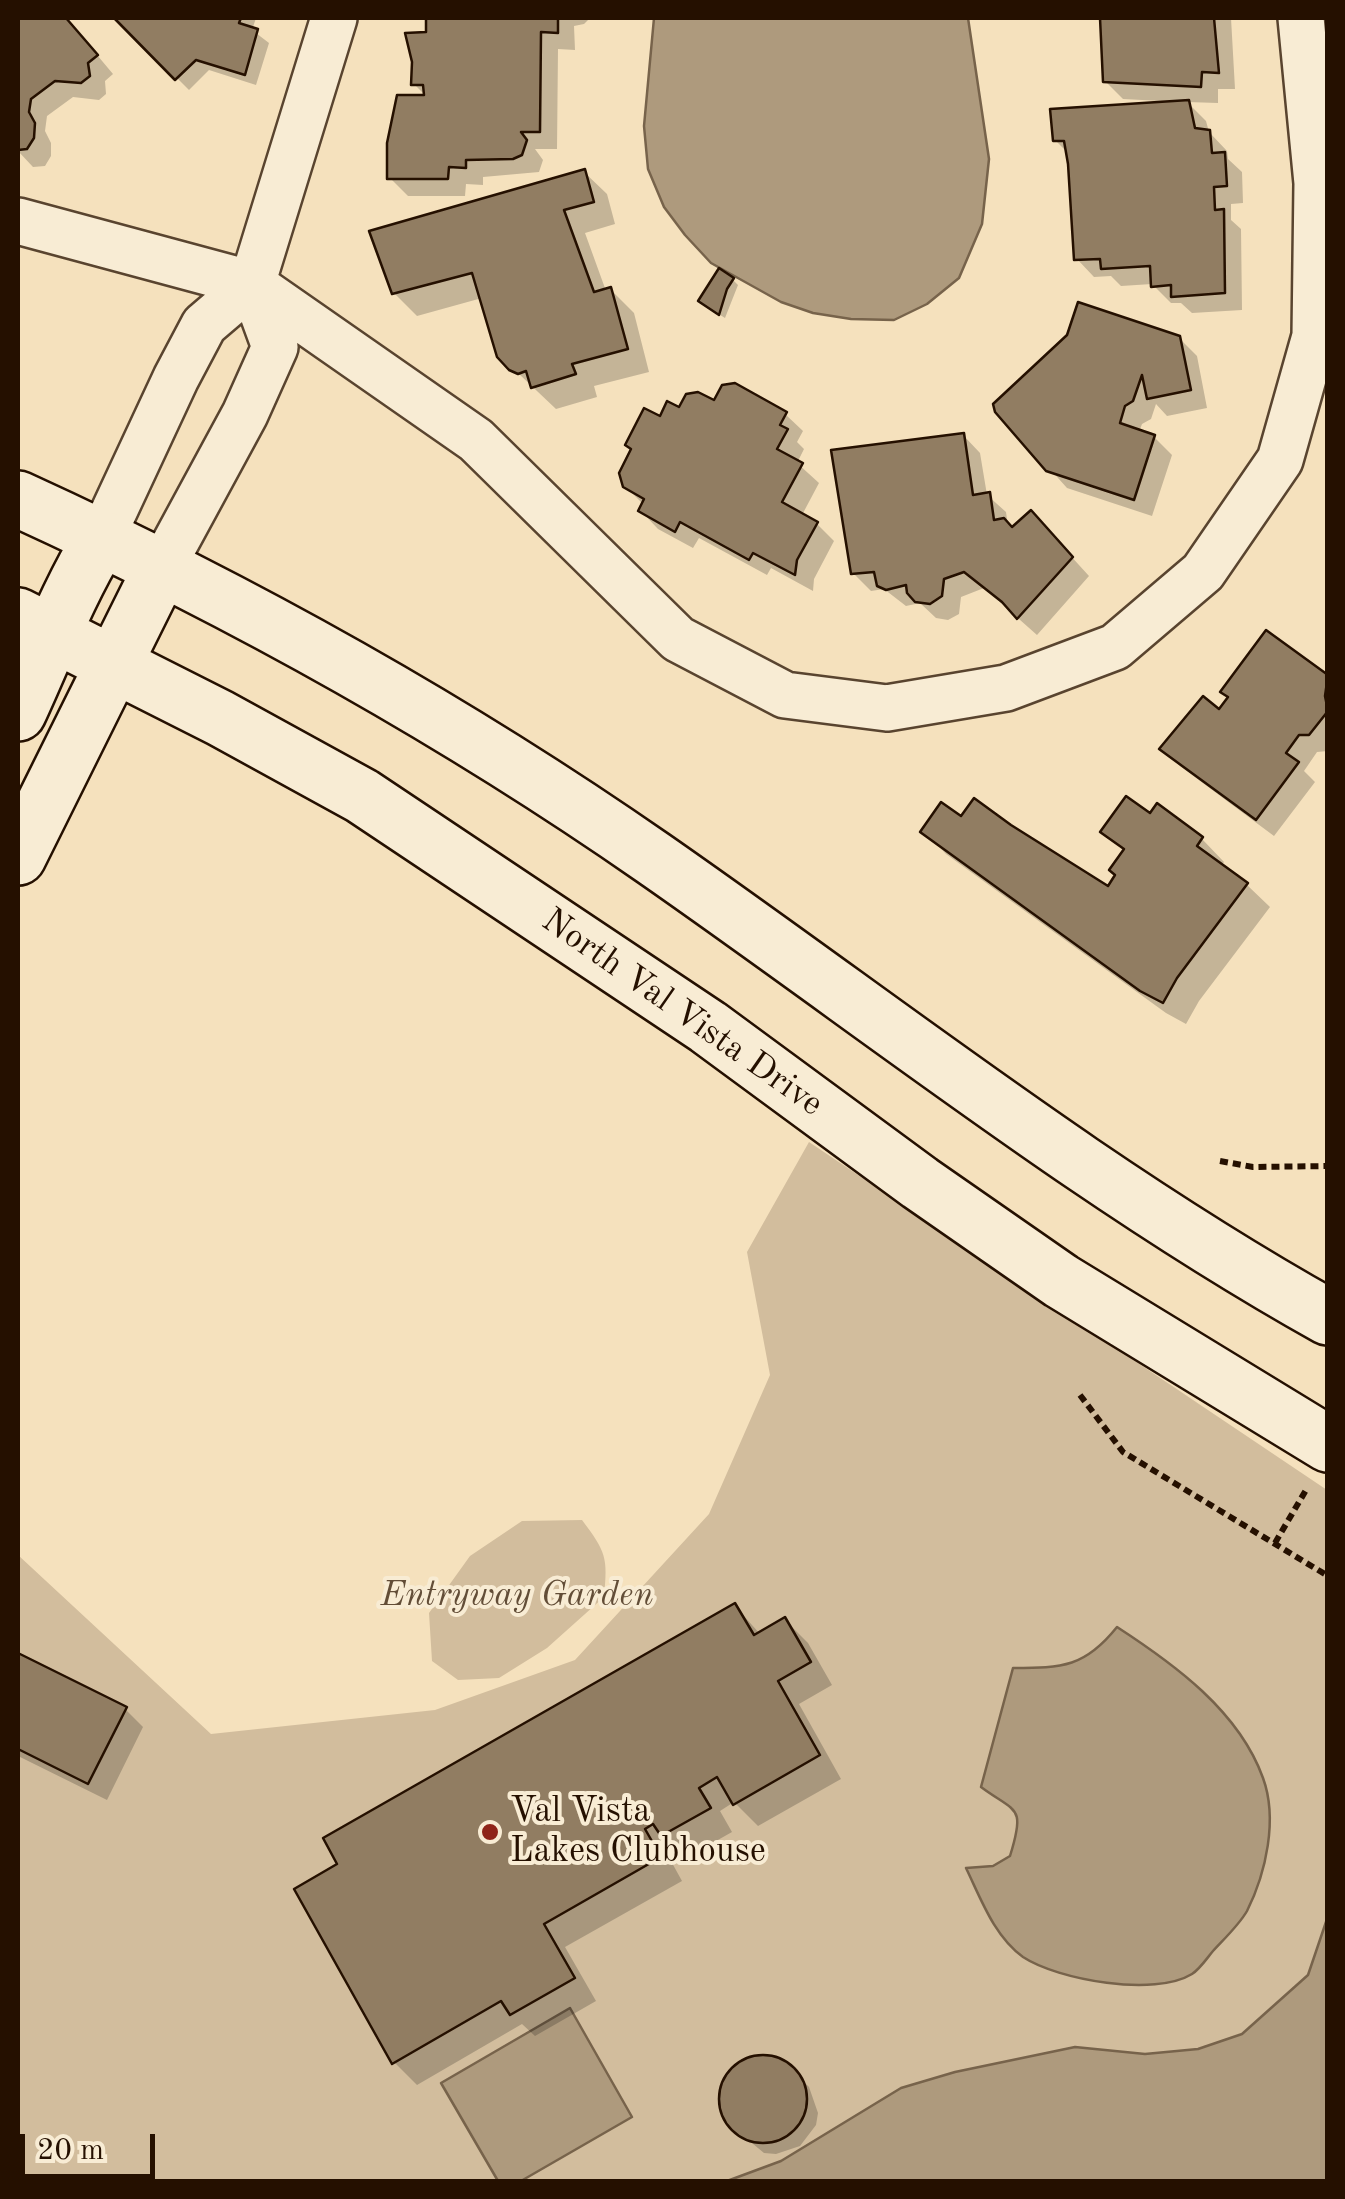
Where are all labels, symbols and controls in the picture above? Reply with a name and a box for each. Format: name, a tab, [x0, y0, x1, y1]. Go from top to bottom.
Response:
street label: North Val Vista Drive	[533, 900, 831, 1126]
park label: Entryway Garden	[381, 1575, 653, 1617]
place label: Val Vista Lakes Clubhouse	[510, 1791, 766, 1873]
marker: Val Vista Lakes Clubhouse	[479, 1821, 501, 1843]
scale bar	[25, 2114, 160, 2176]
text: 20 m	[37, 2136, 104, 2166]

